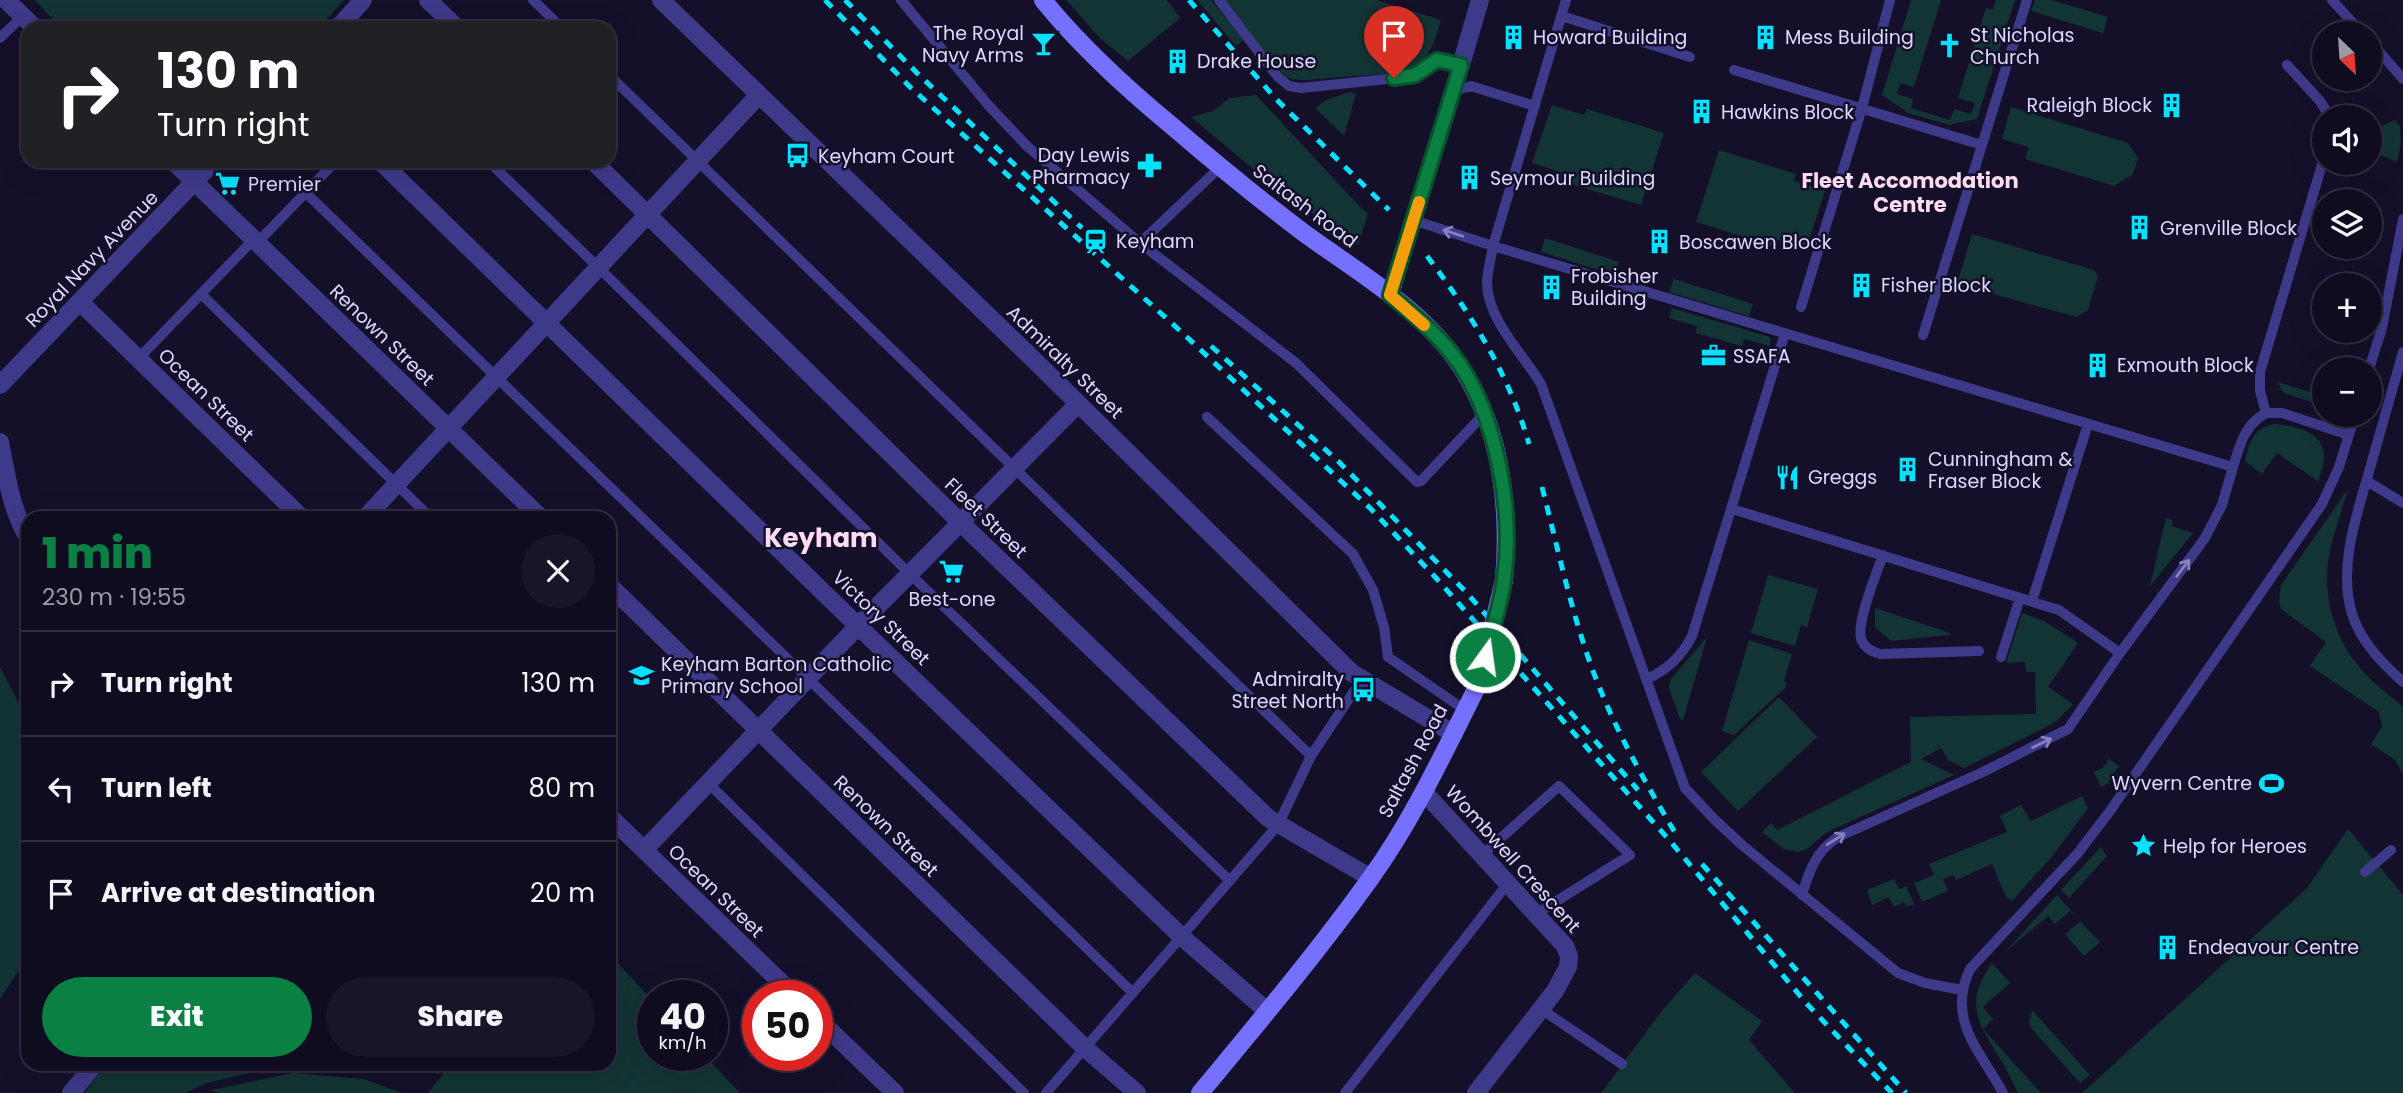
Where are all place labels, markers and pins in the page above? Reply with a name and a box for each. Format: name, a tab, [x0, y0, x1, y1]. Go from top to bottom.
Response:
pin	[1364, 6, 1424, 78]
place label: The Royal Navy Arms	[922, 20, 1024, 69]
place label: St Nicholas Church	[1970, 22, 2074, 71]
building icon: Howard Building	[1499, 23, 1527, 51]
building icon: Mess Building	[1751, 23, 1779, 51]
place label: Howard Building	[1533, 24, 1687, 51]
place label: Mess Building	[1785, 24, 1914, 51]
bar icon: The Royal Navy Arms	[1030, 30, 1058, 58]
church icon: St Nicholas Church	[1936, 32, 1964, 60]
building icon: Drake House	[1163, 47, 1191, 75]
place label: Drake House	[1197, 48, 1316, 75]
building icon: Raleigh Block	[2158, 91, 2186, 119]
place label: Raleigh Block	[2027, 92, 2152, 119]
building icon: Hawkins Block	[1687, 98, 1715, 126]
place label: Hawkins Block	[1721, 99, 1854, 126]
bus stop icon: Keyham Court	[784, 142, 812, 170]
place label: Day Lewis Pharmacy	[1032, 142, 1130, 191]
place label: Keyham Court	[818, 143, 955, 170]
pharmacy icon: Day Lewis Pharmacy	[1136, 152, 1164, 180]
building icon: Seymour Building	[1456, 164, 1484, 192]
place label: Seymour Building	[1490, 165, 1655, 192]
supermarket icon: Premier	[214, 170, 242, 198]
place label: Premier	[248, 171, 321, 198]
building icon: Grenville Block	[2126, 214, 2154, 242]
place label: Grenville Block	[2160, 215, 2297, 242]
station icon: Keyham	[1082, 227, 1110, 255]
place label: Keyham	[1116, 228, 1194, 255]
building icon: Boscawen Block	[1645, 228, 1673, 256]
place label: Boscawen Block	[1679, 229, 1832, 256]
place label: Frobisher Building	[1571, 263, 1658, 312]
building icon: Fisher Block	[1847, 271, 1875, 299]
place label: Fisher Block	[1881, 272, 1991, 299]
building icon: Frobisher Building	[1537, 273, 1565, 301]
office icon: SSAFA	[1699, 342, 1727, 370]
place label: SSAFA	[1733, 343, 1791, 370]
building icon: Exmouth Block	[2083, 351, 2111, 379]
place label: Exmouth Block	[2117, 352, 2254, 379]
place label: Cunningham & Fraser Block	[1928, 446, 2073, 495]
building icon: Cunningham & Fraser Block	[1894, 456, 1922, 484]
restaurant icon: Greggs	[1774, 463, 1802, 491]
place label: Greggs	[1808, 464, 1877, 491]
supermarket icon: Best-one	[938, 557, 966, 585]
place label: Best-one	[909, 586, 995, 613]
place label: Keyham Barton Catholic Primary School	[661, 651, 892, 700]
school or university icon: Keyham Barton Catholic Primary School	[627, 661, 655, 689]
place label: Admiralty Street North	[1232, 666, 1344, 715]
bus stop icon: Admiralty Street North	[1350, 676, 1378, 704]
sports icon: Wyvern Centre	[2258, 769, 2286, 797]
place label: Wyvern Centre	[2112, 770, 2252, 797]
place icon: Help for Heroes	[2129, 832, 2157, 860]
place label: Help for Heroes	[2163, 833, 2307, 860]
building icon: Endeavour Centre	[2154, 933, 2182, 961]
place label: Endeavour Centre	[2188, 934, 2359, 961]

